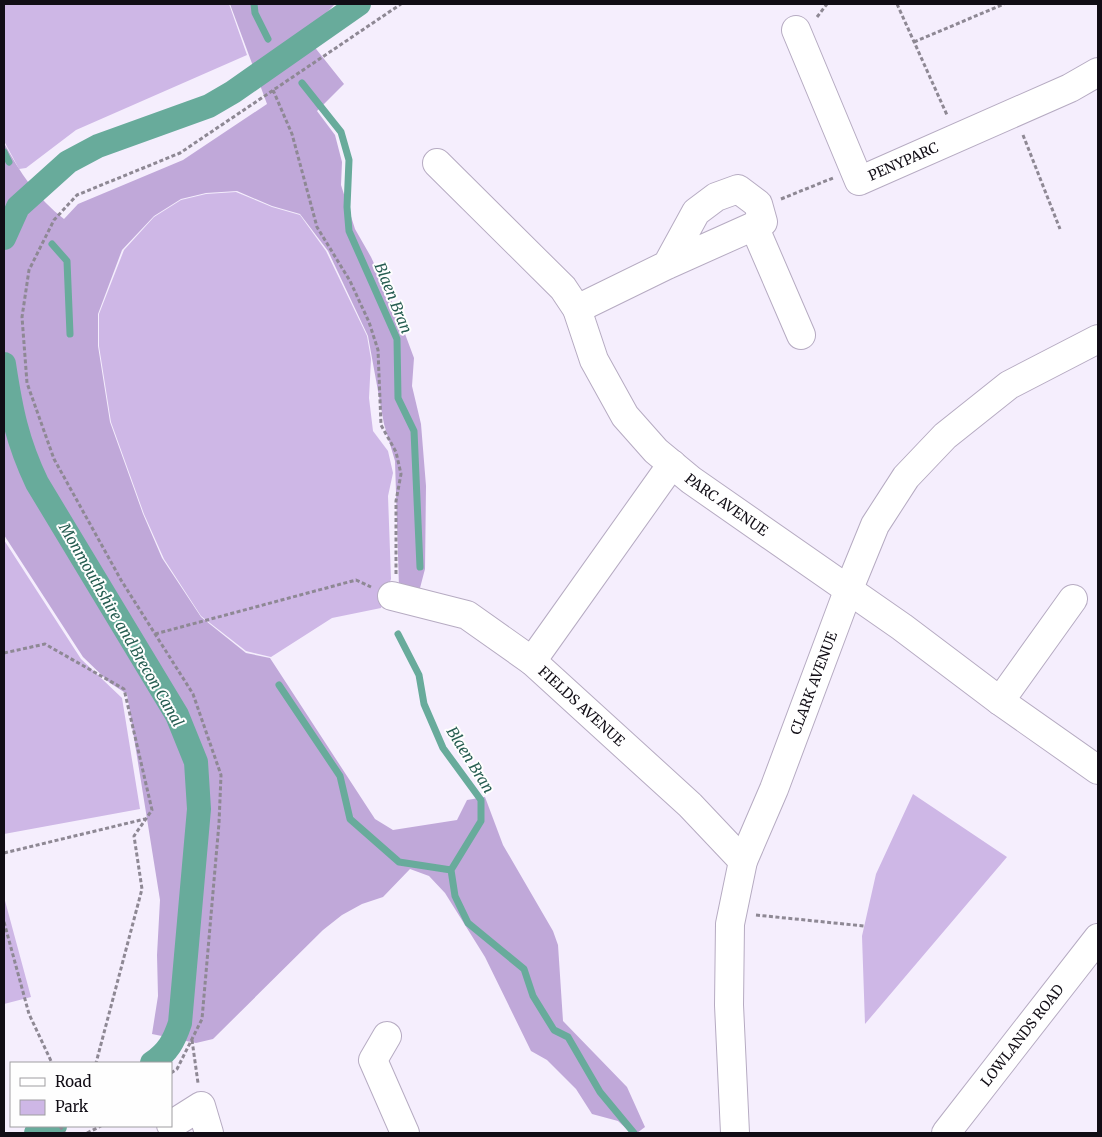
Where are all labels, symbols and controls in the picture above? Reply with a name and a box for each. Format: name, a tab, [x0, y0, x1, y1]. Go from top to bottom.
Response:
street label: PENYPARC	[865, 138, 941, 185]
water label: Blaen Bran	[371, 260, 416, 336]
street label: PARC AVENUE	[681, 470, 772, 540]
water label: Monmouthshire and Brecon Canal	[55, 519, 188, 730]
street label: CLARK AVENUE	[786, 629, 841, 737]
street label: FIELDS AVENUE	[535, 662, 629, 750]
water label: Blaen Bran	[443, 723, 498, 797]
street label: LOWLANDS ROAD	[977, 980, 1068, 1090]
legend	[10, 1062, 172, 1127]
text: Road	[55, 1072, 91, 1091]
text: Park	[55, 1097, 89, 1116]

